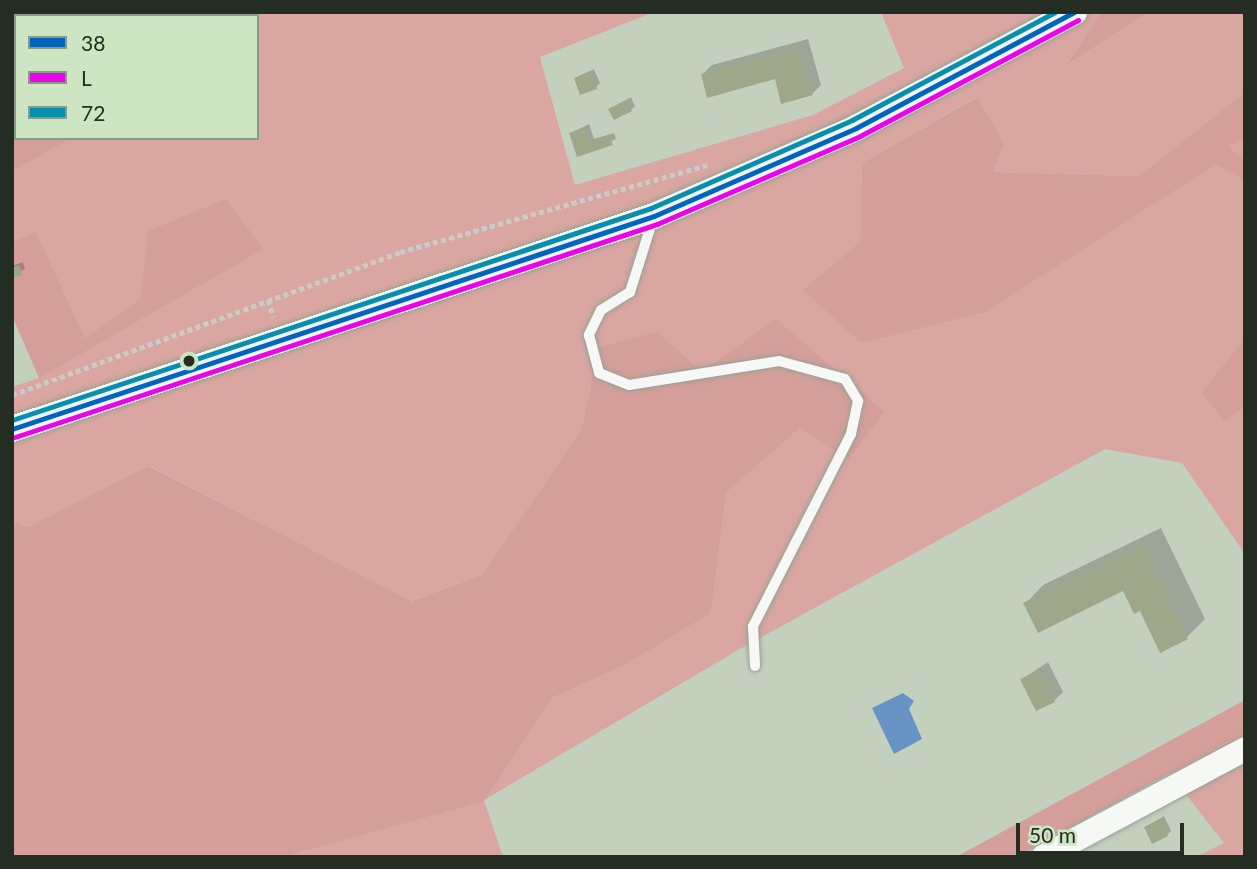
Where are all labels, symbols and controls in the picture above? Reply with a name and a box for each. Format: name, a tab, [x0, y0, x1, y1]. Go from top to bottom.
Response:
legend	[14, 14, 259, 140]
text: 38	[81, 30, 105, 55]
text: L	[81, 65, 92, 90]
text: 72	[81, 100, 105, 125]
unlabelled marker	[182, 354, 196, 368]
scale bar	[1019, 810, 1187, 854]
text: 50 m	[1029, 822, 1076, 847]

